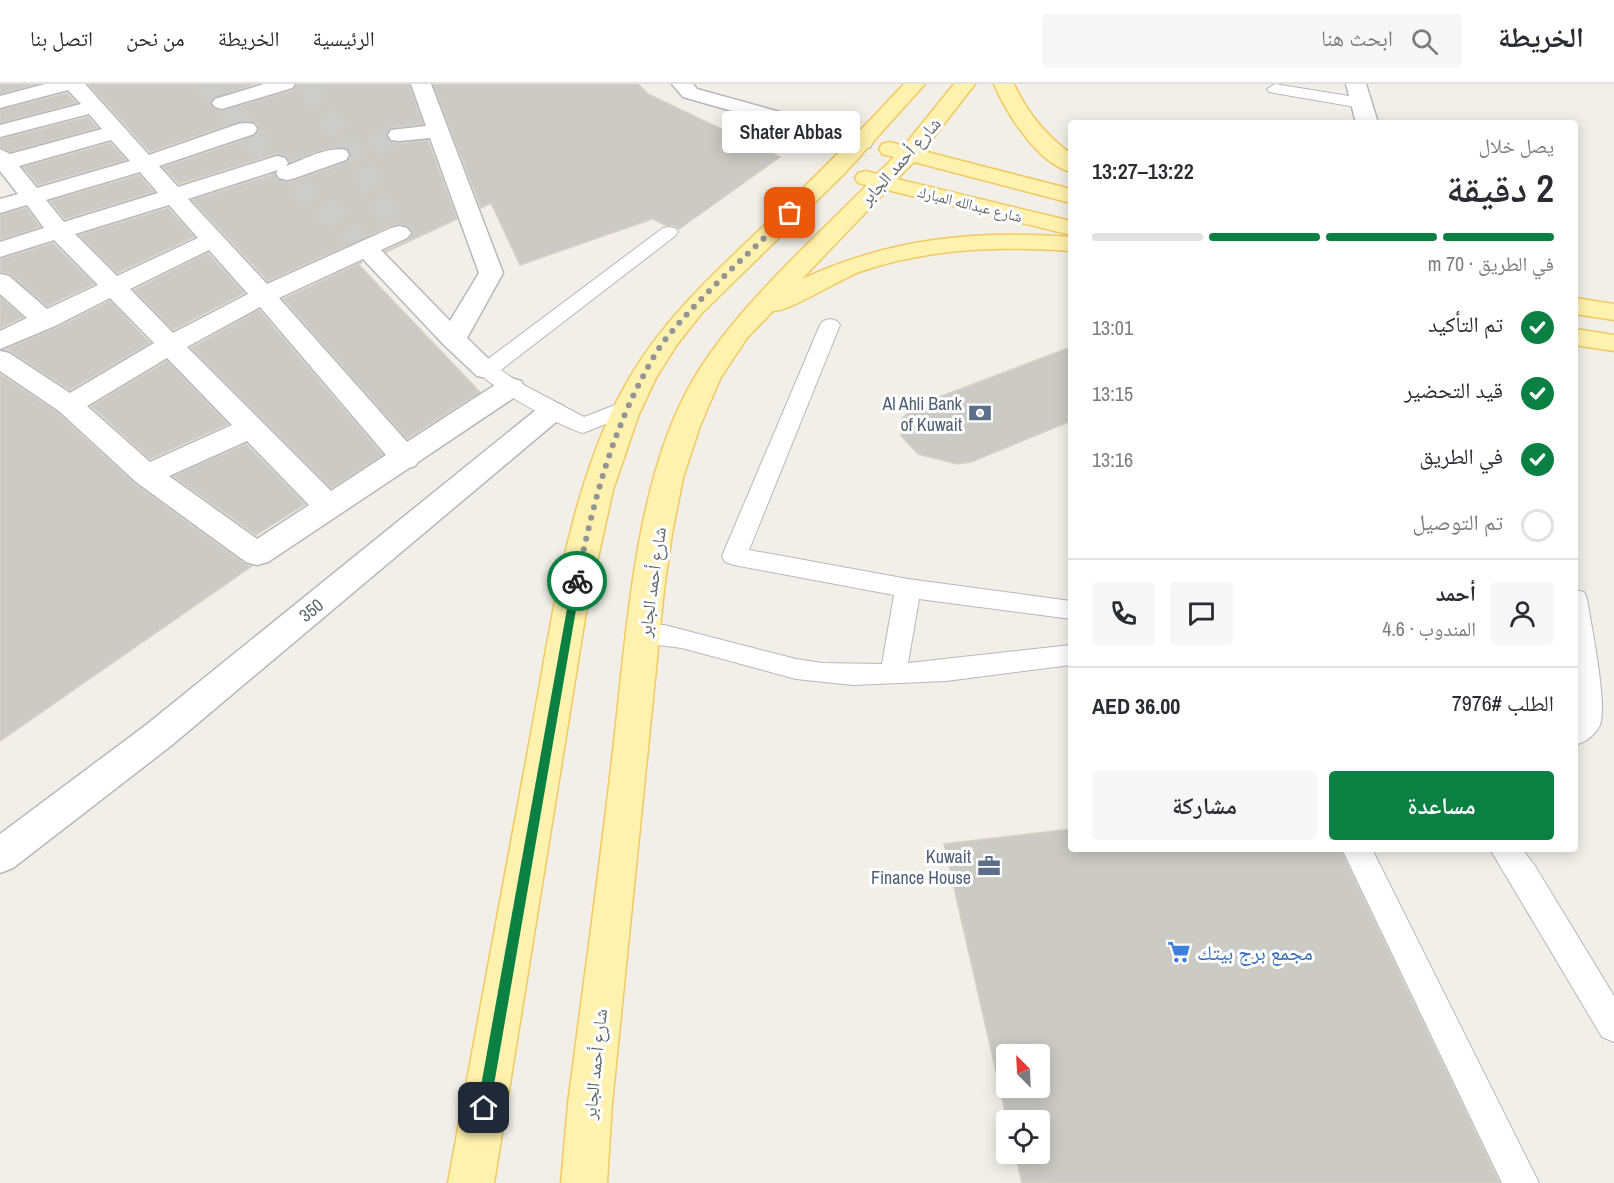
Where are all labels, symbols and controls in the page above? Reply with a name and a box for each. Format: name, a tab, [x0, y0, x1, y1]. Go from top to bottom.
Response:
search box	[1042, 14, 1462, 68]
text: الخريطة	[1498, 18, 1584, 56]
text: ابحث هنا	[1321, 23, 1393, 53]
text: اتصل بنا	[30, 24, 93, 53]
text: من نحن	[126, 24, 185, 53]
text: الخريطة	[218, 24, 280, 53]
text: الرئيسية	[313, 24, 375, 53]
icon: search	[1408, 25, 1441, 58]
callout: Shater Abbas	[721, 111, 859, 153]
street label: شارع أحمد الجابر	[853, 111, 946, 211]
text: Shater Abbas	[740, 118, 842, 145]
text: يصل خلال	[1478, 132, 1554, 159]
text: 13:22–13:27	[1092, 156, 1194, 186]
text: 2 دقيقة	[1446, 162, 1554, 214]
street label: شارع عبدالله المبارك	[916, 181, 1025, 227]
pin	[764, 187, 815, 238]
icon: bag	[773, 196, 806, 229]
text: في الطريق · 70 m	[1428, 250, 1554, 277]
text: تم التأكيد	[1428, 309, 1503, 339]
icon: check	[1521, 311, 1554, 344]
text: 13:01	[1092, 314, 1133, 341]
text: قيد التحضير	[1404, 375, 1503, 405]
icon: check	[1521, 377, 1554, 410]
text: 13:15	[1092, 380, 1133, 407]
place label: Al Ahli Bank of Kuwait	[881, 391, 963, 437]
bank icon: Al Ahli Bank of Kuwait	[967, 400, 993, 426]
text: في الطريق	[1419, 441, 1503, 471]
icon: check	[1521, 443, 1554, 476]
text: 13:16	[1092, 446, 1133, 473]
text: تم التوصيل	[1412, 507, 1503, 537]
street label: شارع أحمد الجابر	[632, 525, 672, 640]
courier	[547, 551, 607, 611]
icon: bike	[561, 565, 594, 598]
text: أحمد	[1436, 578, 1476, 608]
button: phone	[1092, 582, 1155, 645]
button: chat	[1170, 582, 1233, 645]
button: person	[1491, 582, 1554, 645]
street label: 350	[294, 593, 328, 627]
text: المندوب · 4.6	[1382, 615, 1476, 642]
text: الطلب #7976	[1452, 688, 1554, 718]
text: AED 36.00	[1092, 691, 1180, 721]
button: مشاركة	[1092, 771, 1317, 840]
button: مساعدة	[1329, 771, 1554, 840]
place label: Kuwait Finance House	[871, 844, 971, 890]
office icon: Kuwait Finance House	[976, 853, 1002, 879]
place label: مجمع برج بيتك	[1197, 938, 1313, 967]
supermarket icon: مجمع برج بيتك	[1166, 939, 1192, 965]
street label: شارع أحمد الجابر	[577, 1007, 613, 1121]
north arrow	[996, 1044, 1050, 1098]
map controls	[996, 1044, 1050, 1164]
pin	[458, 1082, 509, 1133]
icon: home	[467, 1091, 500, 1124]
button: locate	[996, 1110, 1050, 1164]

